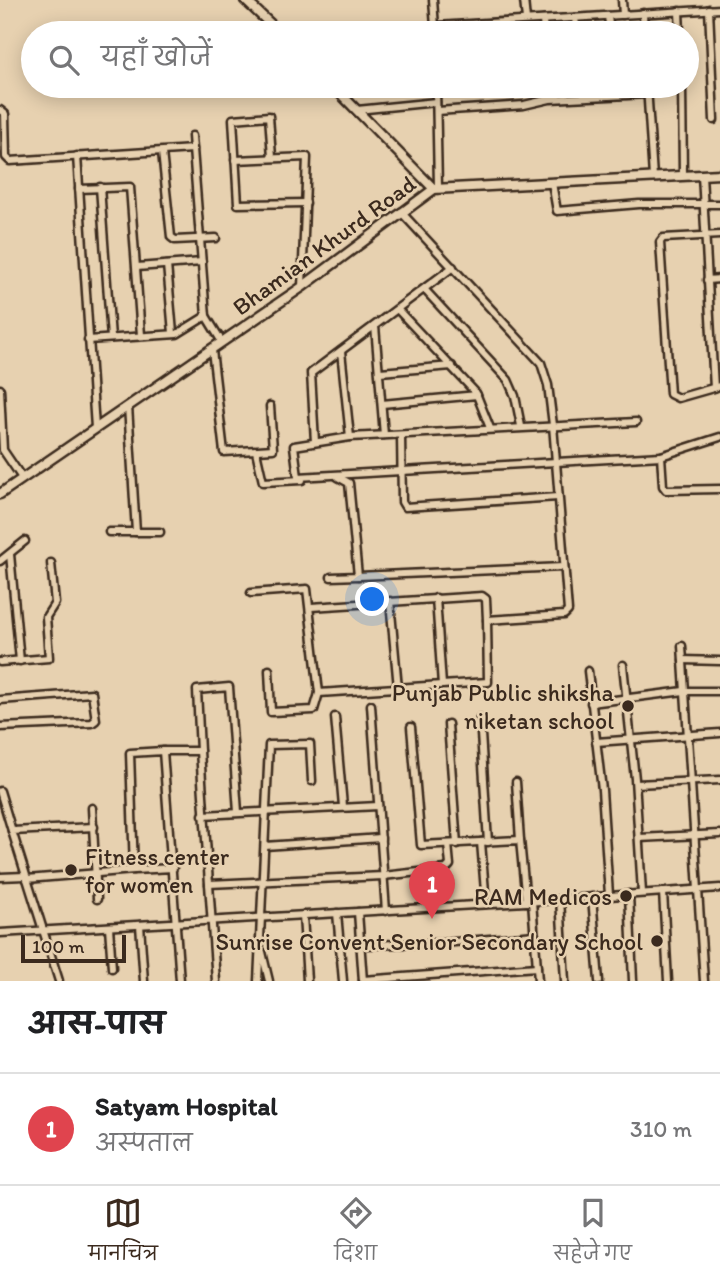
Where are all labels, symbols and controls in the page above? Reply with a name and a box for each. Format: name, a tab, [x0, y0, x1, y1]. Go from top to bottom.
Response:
search box	[21, 21, 699, 98]
icon: search	[45, 41, 83, 79]
text: यहाँ खोजें	[101, 41, 212, 73]
street label: Bhamian Khurd Road	[227, 169, 421, 321]
your location	[355, 582, 389, 616]
place label: Punjab Public shiksha niketan school	[392, 678, 615, 735]
marker: Punjab Public shiksha niketan school	[620, 698, 636, 714]
place label: Fitness center for women	[85, 842, 229, 899]
pin: 1	[409, 861, 455, 919]
marker: Fitness center for women	[63, 862, 79, 878]
place label: RAM Medicos	[474, 882, 612, 911]
marker: RAM Medicos	[618, 888, 634, 904]
place label: Sunrise Convent Senior Secondary School	[215, 927, 643, 956]
scale bar	[21, 932, 126, 964]
marker: Sunrise Convent Senior Secondary School	[649, 933, 665, 949]
text: 100 m	[32, 935, 84, 958]
text: आस-पास	[28, 1005, 165, 1042]
text: Satyam Hospital	[95, 1090, 278, 1122]
text: 1	[46, 1115, 56, 1143]
text: 310 m	[630, 1115, 692, 1143]
text: अस्पताल	[95, 1129, 193, 1157]
tab: मानचित्र	[88, 1194, 158, 1274]
tab: दिशा	[334, 1194, 377, 1274]
tab: सहेजे गए	[554, 1194, 632, 1274]

